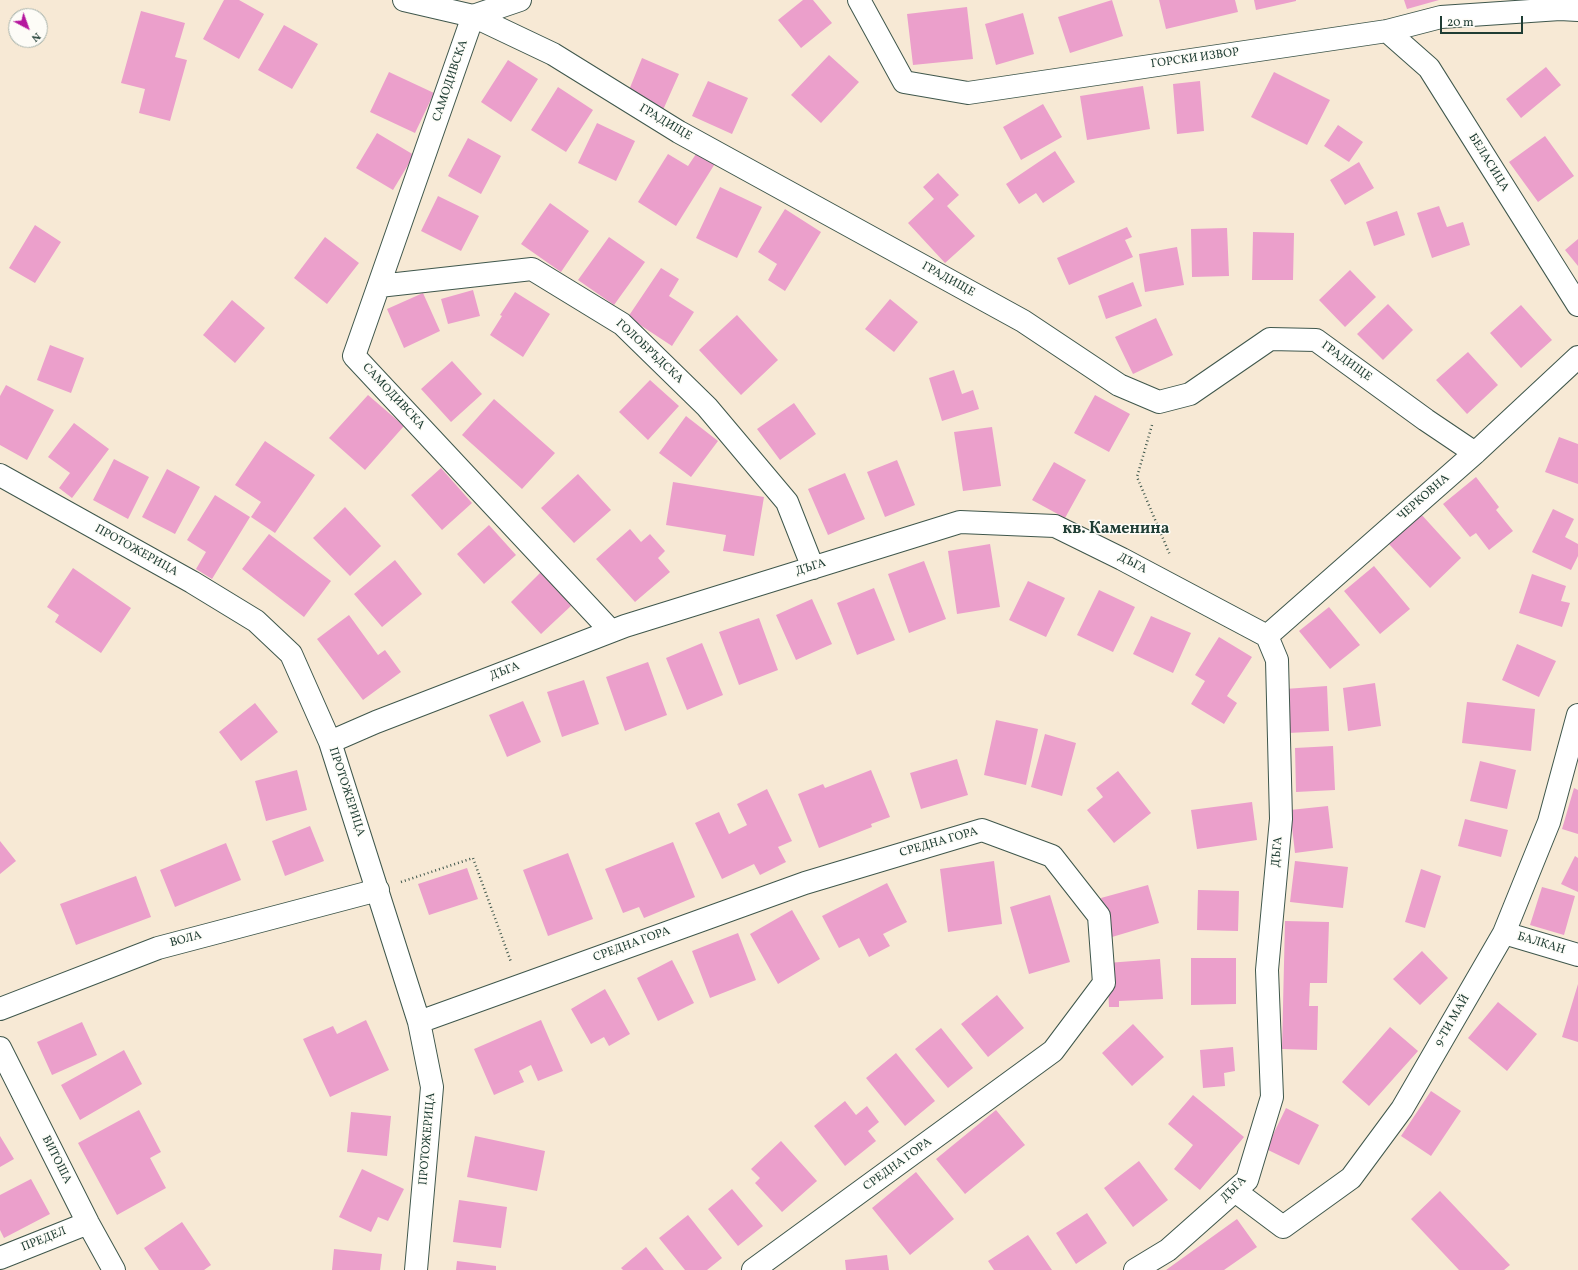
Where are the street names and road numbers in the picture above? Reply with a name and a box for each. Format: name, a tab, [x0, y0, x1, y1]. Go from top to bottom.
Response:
street label: САМОДИВСКА	[430, 38, 472, 124]
street label: ГОРСКИ ИЗВОР	[1150, 46, 1240, 72]
street label: ГРАДИЩЕ	[636, 102, 694, 144]
street label: БЕЛАСИЦА	[1464, 131, 1512, 195]
street label: ГРАДИЩЕ	[919, 259, 977, 301]
street label: ГОЛОБРЪДСКА	[612, 317, 686, 387]
street label: ГРАДИЩЕ	[1318, 339, 1374, 385]
street label: САМОДИВСКА	[359, 361, 427, 433]
street label: ЧЕРКОВНА	[1395, 472, 1453, 524]
street label: ПРОТОЖЕРИЦА	[92, 522, 180, 580]
street label: ДЪГА	[1115, 551, 1149, 577]
street label: ДЪГА	[794, 557, 828, 579]
street label: ДЪГА	[488, 660, 522, 684]
street label: ПРОТОЖЕРИЦА	[325, 746, 367, 838]
street label: СРЕДНА ГОРА	[898, 825, 980, 861]
street label: ДЪГА	[1269, 836, 1287, 868]
street label: СРЕДНА ГОРА	[592, 924, 672, 966]
street label: ВОЛА	[168, 929, 204, 951]
street label: БАЛКАН	[1515, 930, 1567, 958]
street label: 9-ТИ МАЙ	[1432, 993, 1474, 1049]
street label: ПРОТОЖЕРИЦА	[417, 1092, 439, 1186]
street label: ВИТОША	[38, 1133, 74, 1187]
street label: СРЕДНА ГОРА	[861, 1135, 935, 1195]
street label: ДЪГА	[1218, 1174, 1250, 1206]
street label: ПРЕДЕЛ	[19, 1225, 69, 1255]

